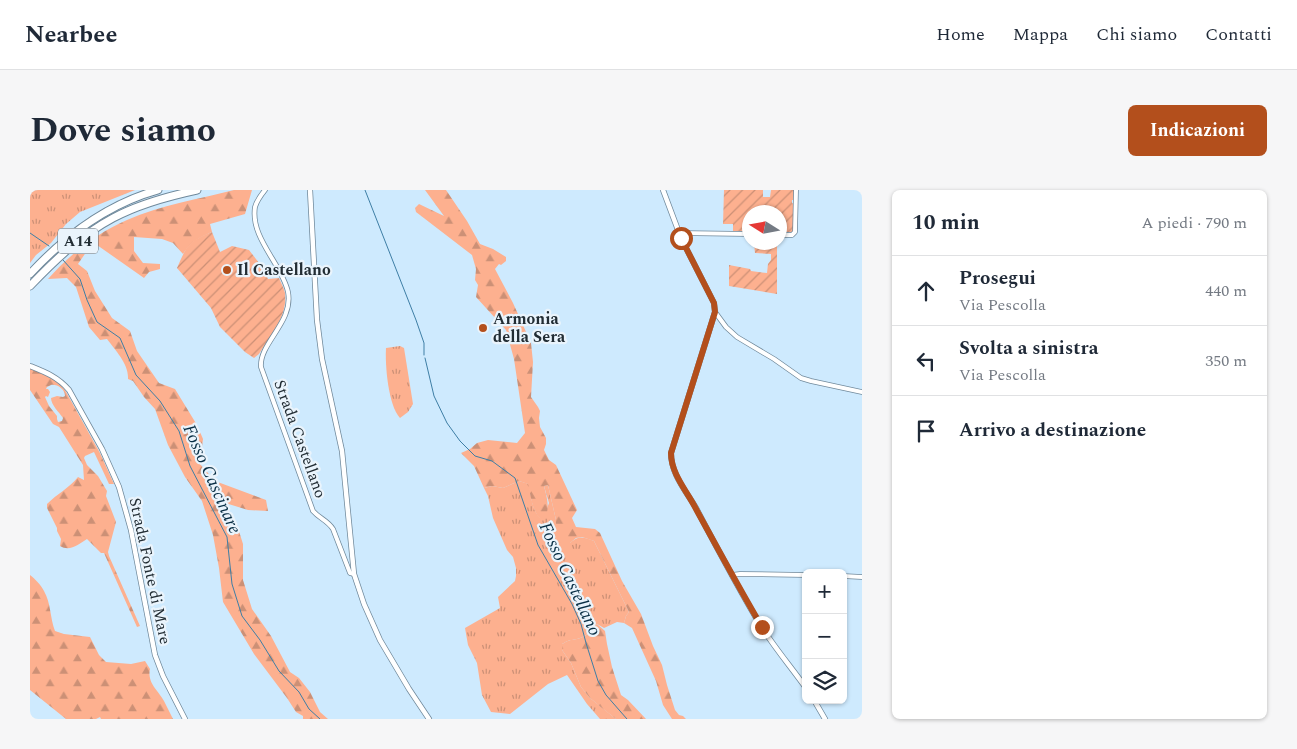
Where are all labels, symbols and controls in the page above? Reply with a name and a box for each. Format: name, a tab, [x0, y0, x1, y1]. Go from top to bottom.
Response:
text: Nearbee	[25, 17, 117, 53]
text: Home	[936, 21, 985, 48]
text: Mappa	[1013, 21, 1068, 48]
text: Chi siamo	[1096, 21, 1177, 48]
text: Contatti	[1205, 21, 1272, 48]
text: Dove siamo	[30, 104, 216, 157]
button: Indicazioni	[1128, 105, 1267, 156]
north arrow	[742, 205, 787, 250]
text: 10 min	[912, 207, 980, 239]
text: A piedi · 790 m	[1141, 211, 1247, 235]
route start	[670, 227, 693, 250]
road number: A14	[58, 228, 98, 254]
place label: Il Castellano	[237, 258, 331, 282]
marker: Il Castellano	[221, 264, 233, 276]
text: Prosegui	[959, 264, 1036, 293]
icon: ahead	[912, 277, 940, 305]
text: 440 m	[1205, 279, 1247, 303]
text: Via Pescolla	[959, 293, 1046, 317]
place label: Armonia della Sera	[493, 307, 566, 349]
marker: Armonia della Sera	[477, 322, 489, 334]
text: Svolta a sinistra	[959, 334, 1099, 363]
icon: left	[912, 347, 940, 375]
text: 350 m	[1205, 349, 1247, 373]
text: Via Pescolla	[959, 363, 1046, 387]
street label: Strada Castellano	[267, 376, 333, 502]
text: Arrivo a destinazione	[959, 416, 1146, 445]
icon: arrive	[912, 417, 940, 445]
water label: Fosso Cascinare	[176, 420, 248, 538]
street label: Strada Fonte di Mare	[123, 495, 177, 647]
water label: Fosso Castellano	[532, 518, 608, 640]
map controls	[802, 569, 847, 704]
button: +	[802, 569, 847, 614]
button: −	[802, 614, 847, 659]
route end	[751, 616, 774, 639]
button: layers	[802, 659, 847, 704]

